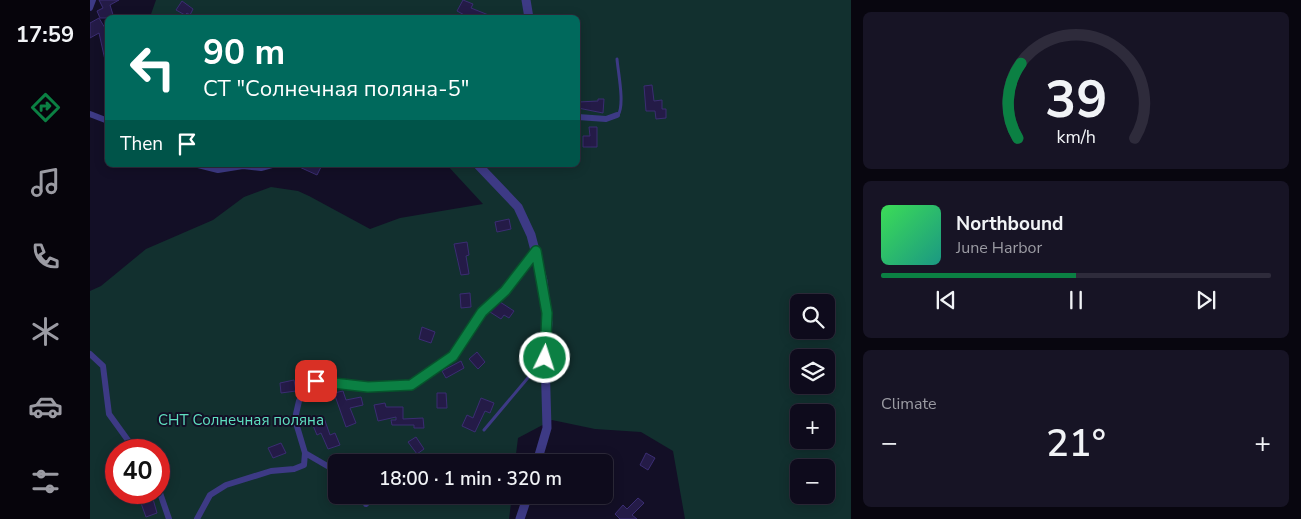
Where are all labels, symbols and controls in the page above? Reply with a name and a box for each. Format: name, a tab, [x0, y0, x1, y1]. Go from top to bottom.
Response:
text: 17:59	[16, 20, 74, 50]
text: 90 m	[203, 29, 285, 76]
icon: left	[120, 35, 185, 100]
text: 39	[1045, 64, 1107, 135]
text: СТ "Солнечная поляна-5"	[203, 74, 469, 104]
icon: directions	[28, 90, 63, 125]
text: km/h	[1056, 125, 1096, 149]
icon: arrive	[173, 130, 201, 158]
text: Then	[120, 131, 163, 157]
icon: music	[28, 165, 63, 200]
text: Northbound	[956, 211, 1063, 237]
text: June Harbor	[956, 237, 1042, 259]
icon: phone	[28, 239, 63, 274]
icon: previous	[932, 286, 960, 314]
icon: pause	[1062, 286, 1090, 314]
icon: next	[1192, 286, 1220, 314]
map controls	[790, 294, 835, 504]
button: search	[790, 294, 835, 339]
icon: climate	[28, 314, 63, 349]
position arrow	[518, 331, 570, 383]
button: layers	[790, 349, 835, 394]
pin	[295, 360, 337, 402]
icon: arrive	[302, 367, 330, 395]
icon: car	[28, 389, 63, 424]
text: Climate	[881, 393, 936, 415]
button: +	[790, 404, 835, 449]
park label: СНТ Солнечная поляна	[158, 410, 324, 430]
text: 21°	[1046, 418, 1106, 469]
text: −	[881, 424, 898, 462]
text: +	[1254, 424, 1271, 462]
speed limit sign: 40	[105, 439, 170, 504]
button: −	[790, 459, 835, 504]
icon: filters	[28, 464, 63, 499]
text: 18:00 · 1 min · 320 m	[379, 466, 562, 492]

